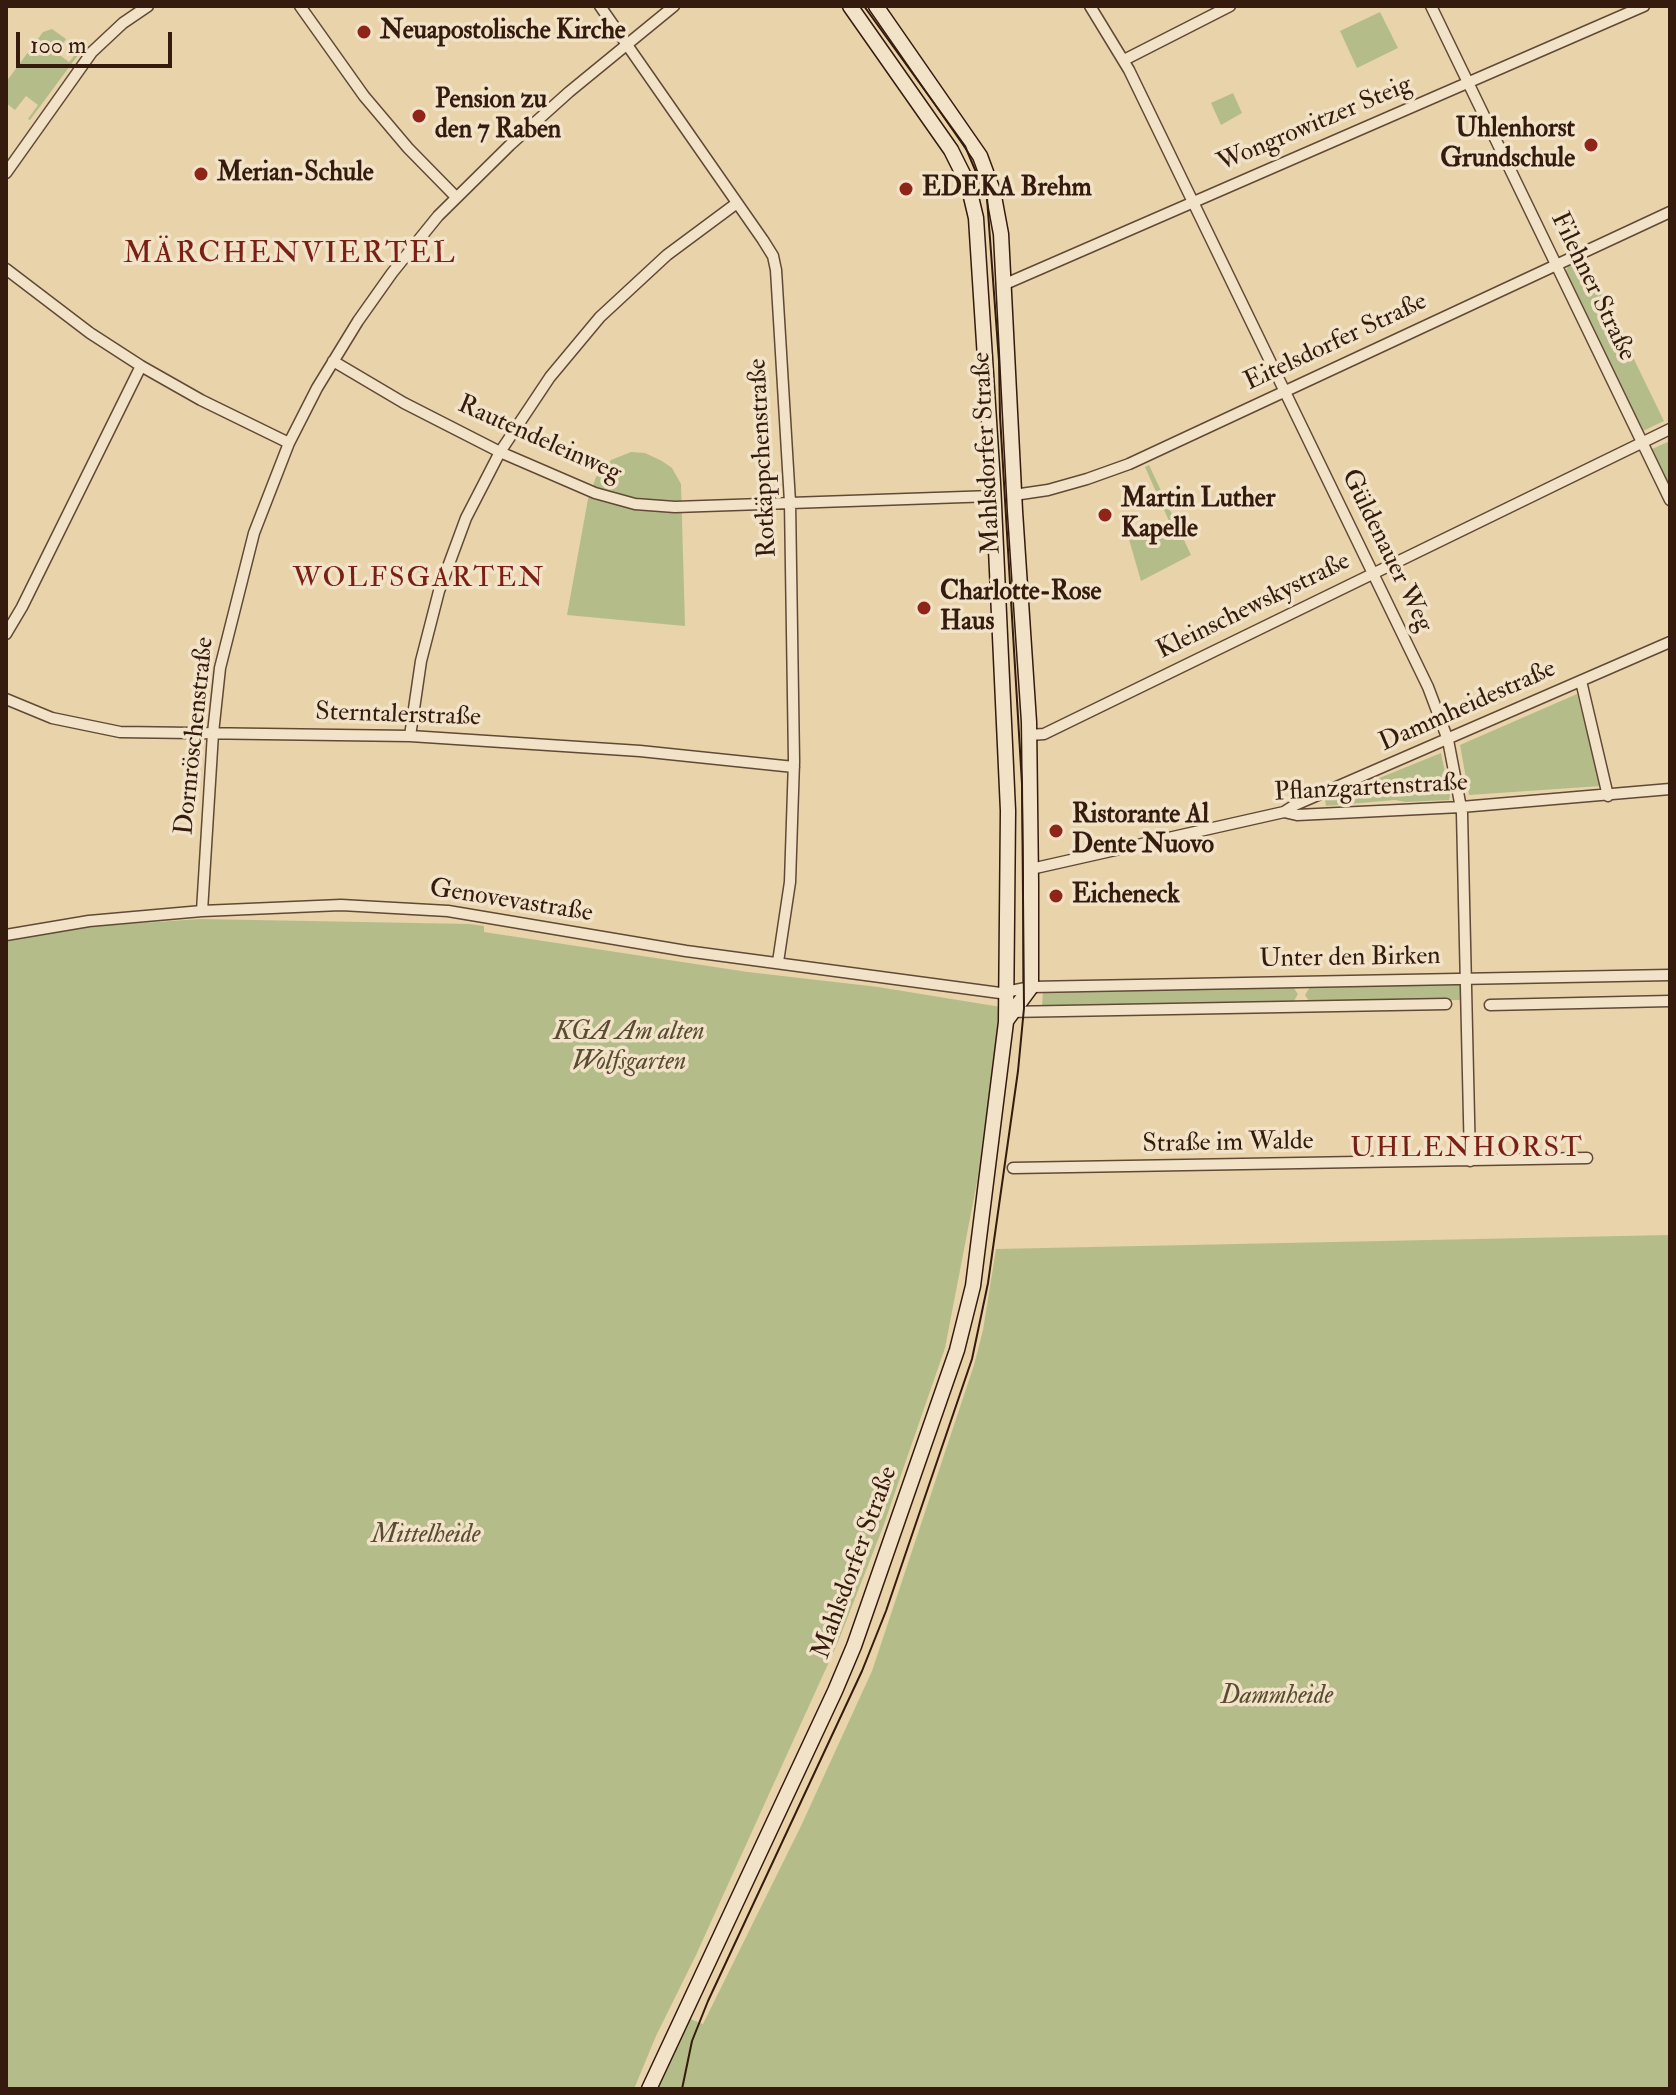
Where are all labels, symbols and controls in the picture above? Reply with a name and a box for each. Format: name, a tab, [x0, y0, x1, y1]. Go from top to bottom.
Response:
scale bar	[20, 16, 176, 66]
place label: Neuapostolische Kirche	[380, 16, 626, 48]
marker: Neuapostolische Kirche	[355, 23, 373, 41]
text: 100 m	[30, 30, 87, 61]
street label: Wongrowitzer Steig	[1213, 70, 1417, 180]
place label: Pension zu den 7 Raben	[435, 85, 561, 146]
marker: Pension zu den 7 Raben	[410, 107, 428, 125]
place label: Uhlenhorst Grundschule	[1440, 114, 1575, 176]
marker: Uhlenhorst Grundschule	[1582, 136, 1600, 154]
place label: Merian-Schule	[217, 158, 374, 190]
marker: Merian-Schule	[192, 165, 210, 183]
place label: EDEKA Brehm	[922, 173, 1092, 205]
marker: EDEKA Brehm	[897, 180, 915, 198]
street label: Filehner Straße	[1543, 208, 1641, 366]
district label: MÄRCHENVIERTEL	[123, 238, 457, 274]
street label: Eitelsdorfer Straße	[1240, 287, 1432, 399]
street label: Mahlsdorfer Straße	[967, 351, 1009, 555]
street label: Rotkäppchenstraße	[743, 358, 785, 558]
street label: Rautendeleinweg	[452, 390, 626, 490]
street label: Güldenauer Weg	[1333, 465, 1439, 637]
place label: Martin Luther Kapelle	[1121, 484, 1275, 546]
marker: Martin Luther Kapelle	[1096, 506, 1114, 524]
street label: Kleinschewskystraße	[1152, 547, 1356, 667]
district label: WOLFSGARTEN	[293, 563, 545, 597]
place label: Charlotte-Rose Haus	[940, 577, 1101, 638]
marker: Charlotte-Rose Haus	[915, 599, 933, 617]
street label: Dornröschenstraße	[170, 636, 222, 836]
street label: Dammheidestraße	[1375, 654, 1561, 760]
street label: Sterntalerstraße	[315, 698, 481, 734]
street label: Pflanzgartenstraße	[1273, 768, 1469, 810]
place label: Ristorante Al Dente Nuovo	[1072, 800, 1214, 862]
marker: Ristorante Al Dente Nuovo	[1047, 822, 1065, 840]
street label: Genovevastraße	[427, 874, 595, 930]
place label: Eicheneck	[1072, 880, 1180, 912]
marker: Eicheneck	[1047, 887, 1065, 905]
street label: Unter den Birken	[1259, 942, 1441, 976]
park label: KGA Am alten Wolfsgarten	[553, 1017, 705, 1078]
street label: Straße im Walde	[1142, 1127, 1314, 1161]
district label: UHLENHORST	[1350, 1133, 1584, 1167]
street label: Mahlsdorfer Straße	[807, 1463, 905, 1663]
park label: Mittelheide	[372, 1520, 480, 1552]
park label: Dammheide	[1221, 1681, 1333, 1713]

